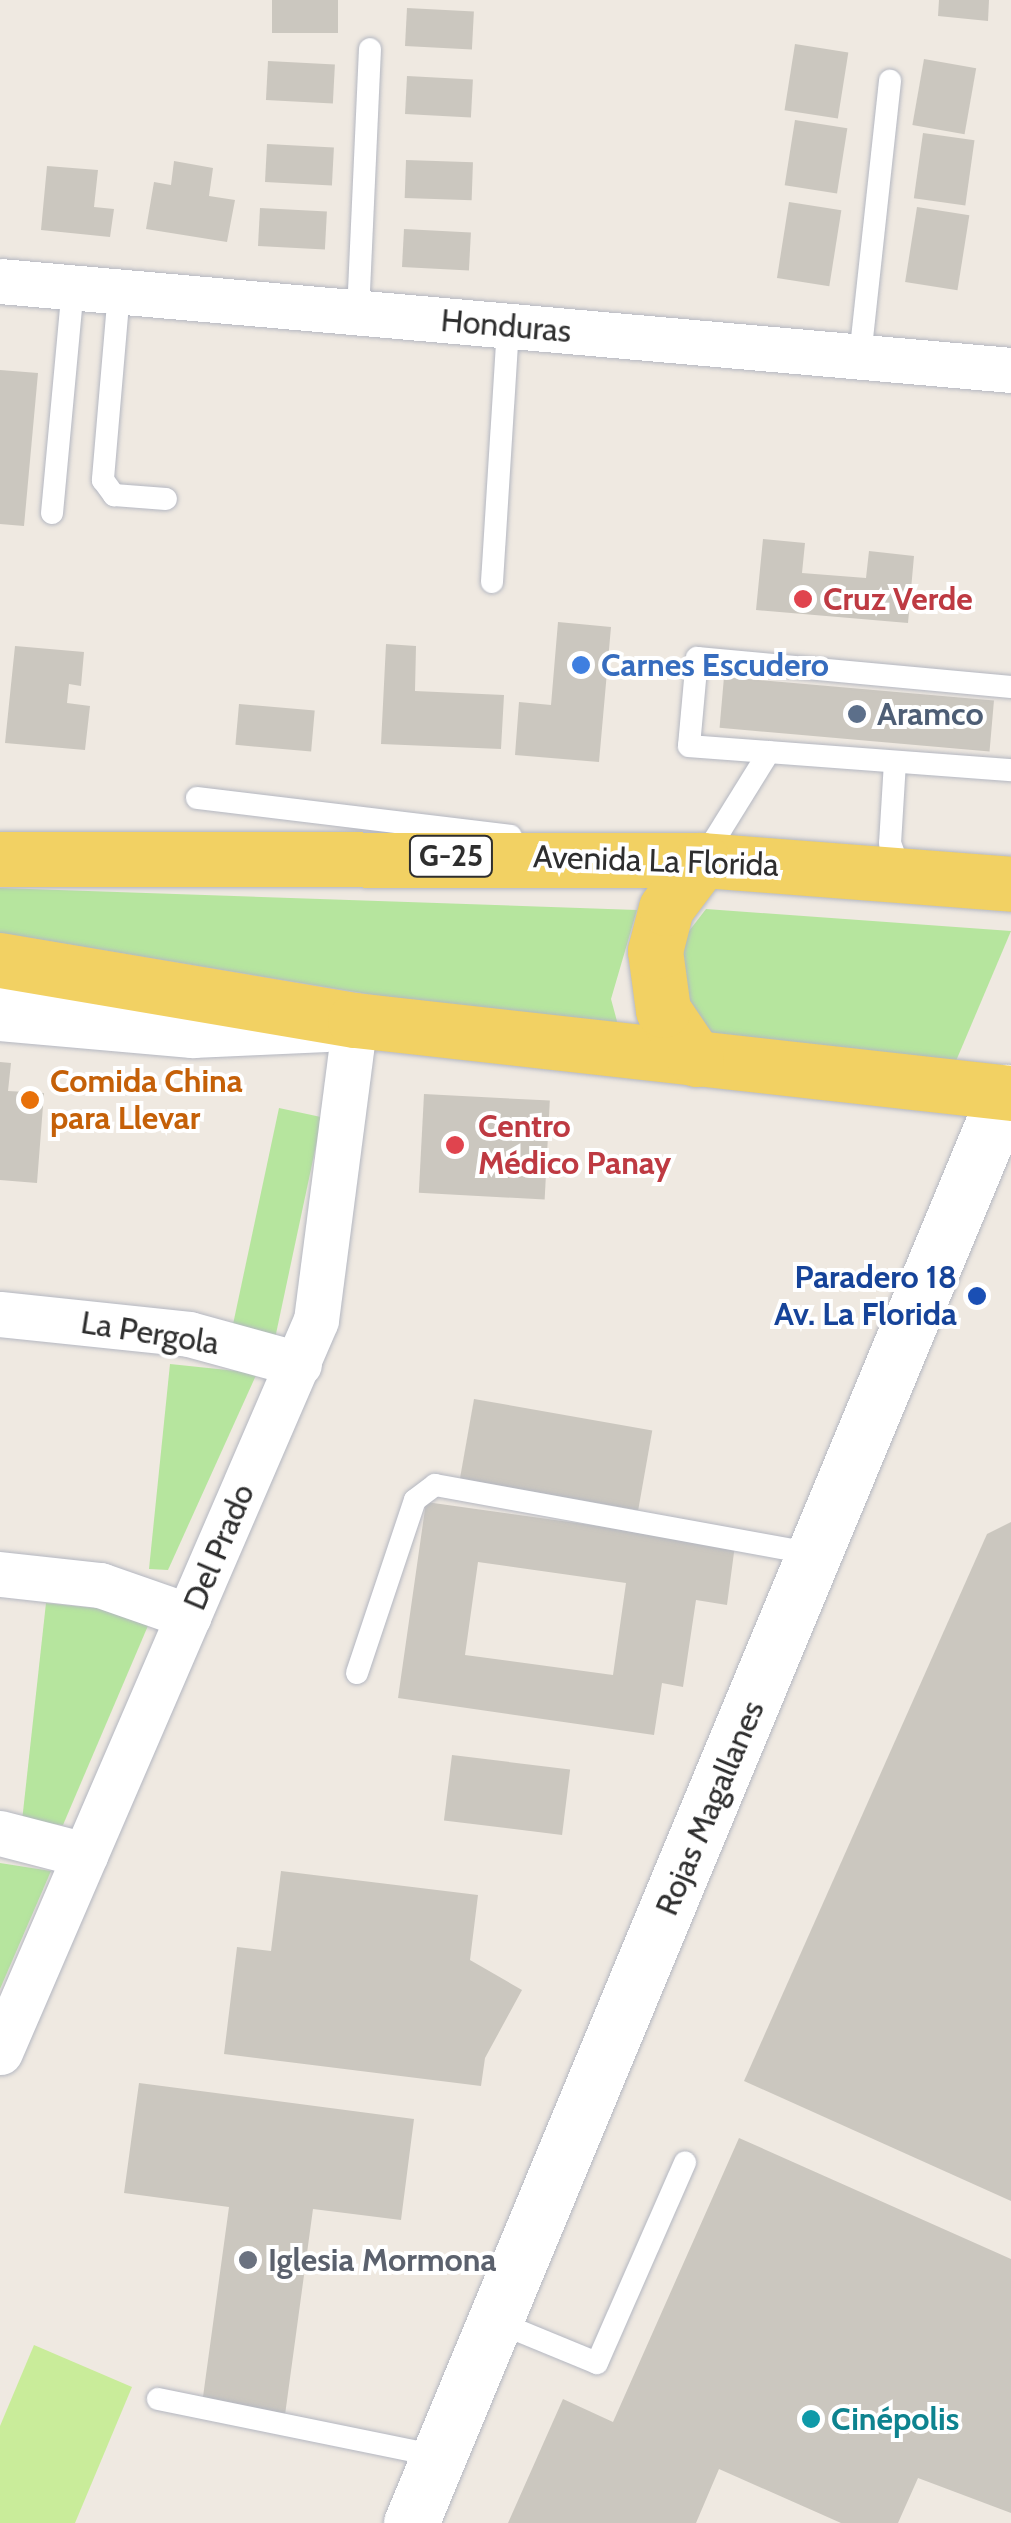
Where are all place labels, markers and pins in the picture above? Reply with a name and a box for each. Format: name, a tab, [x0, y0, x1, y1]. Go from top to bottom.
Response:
place label: Cruz Verde	[823, 580, 973, 618]
marker: Cruz Verde	[792, 588, 814, 610]
place label: Carnes Escudero	[601, 646, 829, 684]
marker: Carnes Escudero	[570, 654, 592, 676]
place label: Aramco	[877, 695, 984, 733]
marker: Aramco	[846, 703, 868, 725]
place label: Comida China para Llevar	[50, 1063, 243, 1138]
marker: Comida China para Llevar	[19, 1089, 41, 1111]
place label: Centro Médico Panay	[478, 1108, 671, 1183]
marker: Centro Médico Panay	[442, 1132, 468, 1158]
place label: Paradero 18 Av. La Florida	[774, 1259, 957, 1334]
marker: Paradero 18 Av. La Florida	[966, 1285, 988, 1307]
place label: Iglesia Mormona	[268, 2241, 496, 2279]
marker: Iglesia Mormona	[237, 2249, 259, 2271]
place label: Cinépolis	[831, 2400, 959, 2438]
marker: Cinépolis	[800, 2408, 822, 2430]

